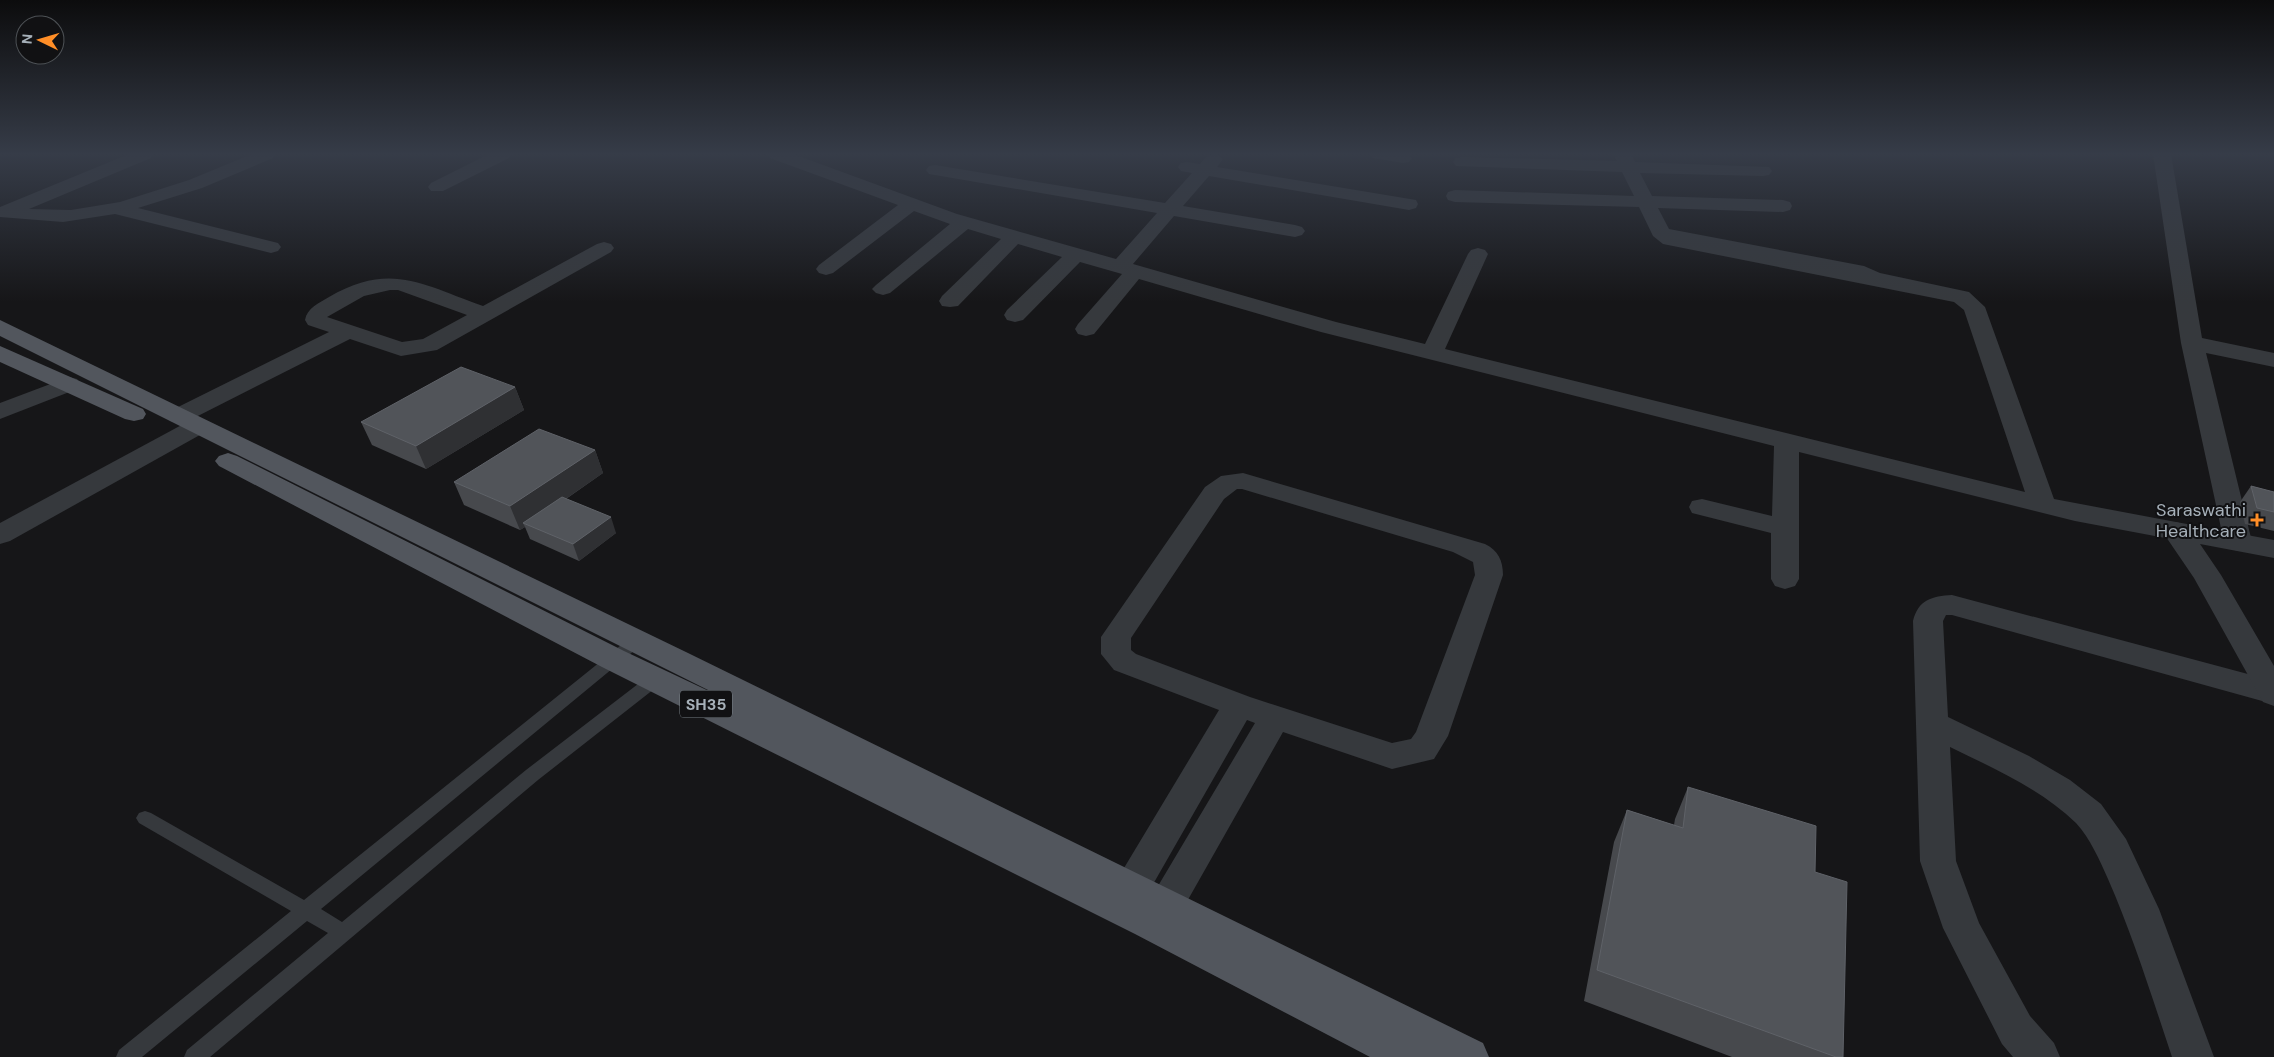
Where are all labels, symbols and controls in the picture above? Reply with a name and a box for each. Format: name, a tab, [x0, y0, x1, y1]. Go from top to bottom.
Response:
north arrow	[15, 15, 65, 65]
text: N	[18, 33, 36, 45]
place label: Saraswathi Healthcare	[2156, 498, 2246, 543]
marker: Saraswathi Healthcare	[2250, 513, 2264, 527]
road number: SH35	[680, 691, 732, 718]

